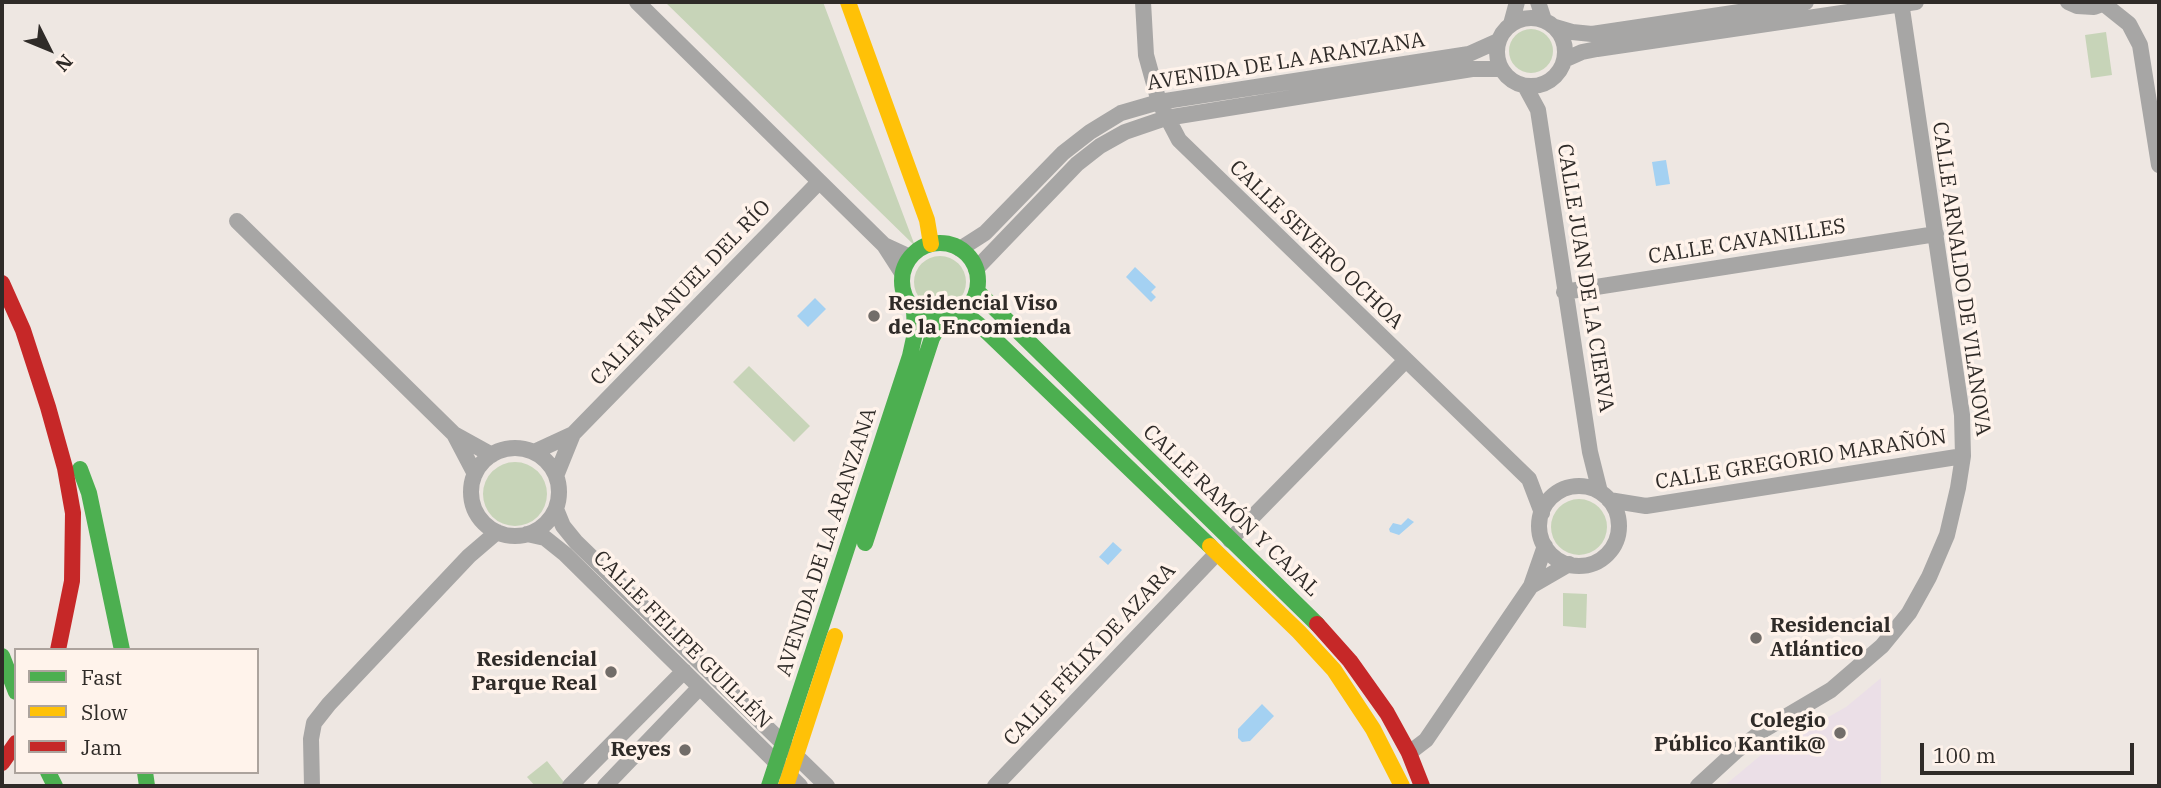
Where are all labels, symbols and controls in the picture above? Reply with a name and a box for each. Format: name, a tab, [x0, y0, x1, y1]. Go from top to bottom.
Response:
north arrow	[14, 14, 84, 84]
street label: AVENIDA DE LA ARANZANA	[1145, 28, 1427, 96]
text: N	[50, 50, 78, 77]
street label: CALLE ARNALDO DE VILANOVA	[1926, 120, 1996, 438]
street label: CALLE JUAN DE LA CIERVA	[1551, 142, 1619, 414]
street label: CALLE SEVERO OCHOA	[1224, 155, 1408, 335]
street label: CALLE MANUEL DEL RÍO	[586, 195, 776, 391]
street label: CALLE CAVANILLES	[1647, 214, 1847, 270]
place label: Residencial Viso de la Encomienda	[888, 291, 1071, 341]
marker: Residencial Viso de la Encomienda	[866, 308, 882, 324]
street label: AVENIDA DE LA ARANZANA	[772, 405, 882, 679]
street label: CALLE RAMÓN Y CAJAL	[1137, 420, 1325, 602]
street label: CALLE GREGORIO MARAÑÓN	[1653, 425, 1949, 495]
street label: CALLE FELIPE GUILLÉN	[588, 546, 776, 734]
street label: CALLE FÉLIX DE AZARA	[999, 559, 1181, 751]
place label: Residencial Atlántico	[1770, 613, 1891, 663]
marker: Residencial Atlántico	[1748, 630, 1764, 646]
place label: Residencial Parque Real	[471, 647, 597, 697]
legend	[14, 648, 259, 774]
text: Fast	[81, 663, 122, 691]
marker: Residencial Parque Real	[603, 664, 619, 680]
text: Slow	[81, 698, 128, 726]
place label: Colegio Público Kantik@	[1654, 708, 1826, 758]
marker: Colegio Público Kantik@	[1832, 725, 1848, 741]
scale bar	[1923, 728, 2136, 772]
text: Jam	[81, 733, 122, 761]
place label: Reyes	[610, 737, 671, 763]
text: 100 m	[1933, 741, 1996, 769]
marker: Reyes	[677, 742, 693, 758]

